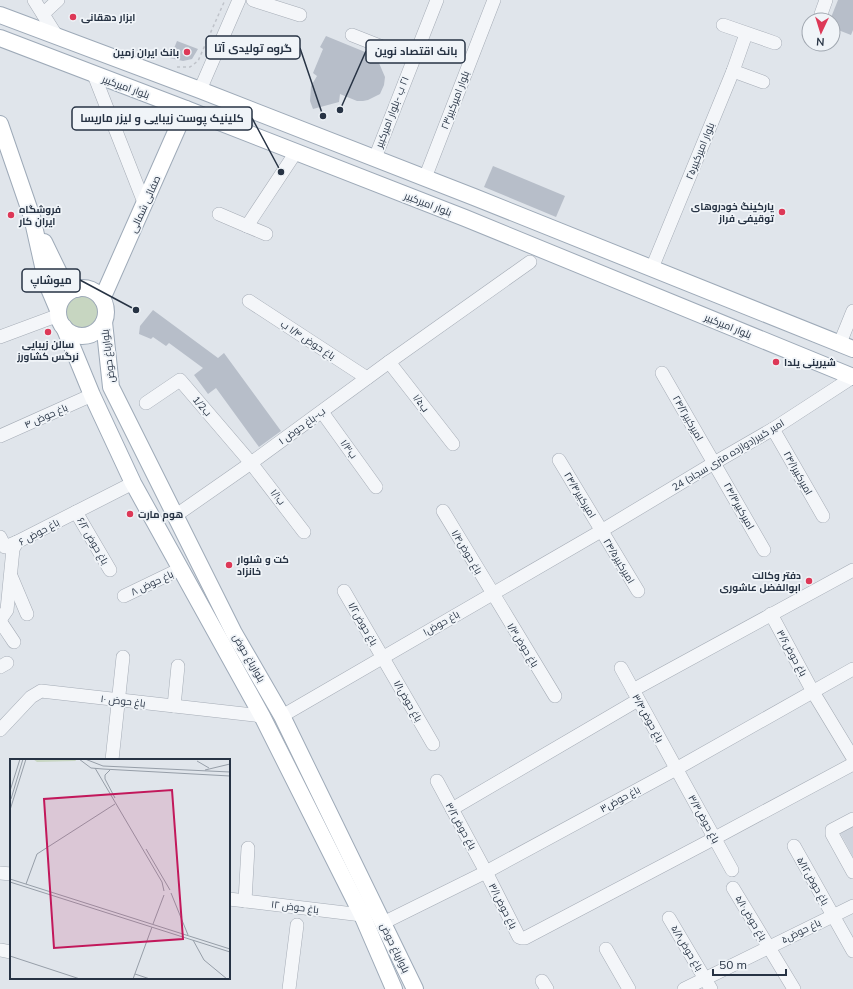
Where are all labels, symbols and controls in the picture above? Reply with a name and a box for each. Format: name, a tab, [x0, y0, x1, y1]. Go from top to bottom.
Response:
place label: ابزار دهقانی	[81, 11, 135, 24]
marker: ابزار دهقانی	[68, 12, 78, 22]
north arrow	[801, 12, 841, 52]
text: N	[816, 35, 825, 49]
callout: گروه تولیدی آتا	[206, 36, 300, 59]
callout: بانک اقتصاد نوین	[366, 40, 465, 63]
text: گروه تولیدی آتا	[214, 41, 292, 56]
text: بانک اقتصاد نوین	[375, 44, 457, 59]
place label: بانک ایران زمین	[113, 46, 179, 59]
marker: بانک ایران زمین	[182, 47, 192, 57]
street label: ۲۳بلوار امیرکبیر	[438, 69, 472, 131]
street label: بلوار امیرکبیر	[100, 72, 152, 102]
street label: ٢١ ب -بلوار امیرکبیر	[372, 74, 412, 150]
callout: کلینیک پوست زیبایی و لیزر ماریسا	[72, 107, 252, 130]
text: کلینیک پوست زیبایی و لیزر ماریسا	[80, 111, 244, 127]
street label: بلوار امیرکبیر۲۵	[683, 121, 717, 181]
street label: صفائی شمالی	[127, 173, 163, 235]
street label: بلوار امیرکبیر	[402, 189, 454, 219]
place label: پارکینگ خودروهای توقیفی فراز	[691, 200, 774, 225]
place label: فروشگاه ایران کار	[18, 203, 61, 228]
marker: پارکینگ خودروهای توقیفی فراز	[777, 207, 787, 217]
marker: فروشگاه ایران کار	[6, 210, 16, 220]
callout: میوشاپ	[22, 269, 80, 292]
text: میوشاپ	[30, 273, 72, 289]
street label: بلوار امیرکبیر	[702, 310, 753, 341]
street label: باغ حوض ۱/۴ ب	[278, 317, 338, 363]
marker: سالن زیبایی نرگس کشاورز	[43, 327, 53, 337]
street label: بلوارباغ حوض	[98, 328, 118, 384]
place label: سالن زیبایی نرگس کشاورز	[16, 338, 79, 363]
place label: شیرینی یلدا	[784, 356, 836, 369]
marker: شیرینی یلدا	[771, 357, 781, 367]
street label: ب۱/۵	[410, 391, 432, 415]
street label: 1/2ب	[190, 393, 214, 419]
street label: امیرکبیر۲۴/۲	[670, 393, 706, 443]
street label: ۴ باغ حوض	[22, 401, 70, 431]
street label: ۱ ب-باغ حوض	[276, 405, 328, 447]
street label: 24 امیر کبیر(دوازده متری سجاد)	[670, 416, 786, 494]
street label: ب۱/۳	[338, 437, 360, 461]
street label: امیرکبیر۲۴/۱	[781, 449, 815, 497]
street label: امیرکبیر۲۴/۴	[561, 470, 599, 520]
street label: امیرکبیر۲۴/۳	[721, 480, 757, 532]
street label: ب۱/۱	[268, 486, 288, 508]
place label: هوم مارت	[138, 508, 183, 522]
marker: هوم مارت	[125, 509, 135, 519]
street label: ۶/۲ باغ حوض	[74, 515, 112, 567]
street label: ۶ باغ حوض	[16, 516, 62, 548]
street label: باغ حوض۱/۴	[449, 527, 485, 577]
street label: امیرکبیر۲۴/۵	[600, 536, 638, 586]
place label: کت و شلوار خانزاد	[236, 553, 289, 578]
marker: کت و شلوار خانزاد	[224, 560, 234, 570]
street label: ۸ باغ حوض	[128, 567, 176, 599]
place label: دفتر وکالت ابوالفضل عاشوری	[720, 569, 801, 594]
marker: دفتر وکالت ابوالفضل عاشوری	[804, 576, 814, 586]
street label: باغ حوض۱/۲	[345, 600, 381, 648]
street label: باغ حوض۱	[420, 607, 462, 639]
street label: باغ حوض۱/۳	[504, 620, 542, 670]
street label: باغ حوض۳/۶	[774, 627, 810, 679]
street label: بلوارباغ حوض	[230, 631, 268, 685]
street label: باغ حوض۱/۱	[391, 678, 425, 724]
street label: ۱۰ باغ حوض	[100, 692, 146, 710]
street label: باغ حوض۳/۴	[629, 692, 667, 744]
inset map	[10, 759, 230, 979]
street label: باغ حوض۳	[598, 783, 642, 815]
street label: باغ حوض۳/۳	[685, 793, 723, 845]
street label: باغ حوض۳/۲	[443, 800, 479, 852]
street label: باغ حوض۵/۱۲	[794, 855, 832, 907]
street label: باغ حوض۳/۱	[486, 881, 520, 931]
street label: باغ حوض۵/۱۰	[732, 893, 770, 943]
street label: ۱۲ باغ حوض	[270, 898, 320, 916]
street label: باغ حوض۵	[779, 916, 823, 946]
street label: بلوارباغ حوض	[377, 921, 413, 975]
street label: باغ حوض۵/۸	[668, 923, 706, 973]
scale bar	[713, 951, 786, 977]
text: 50 m	[719, 957, 747, 972]

